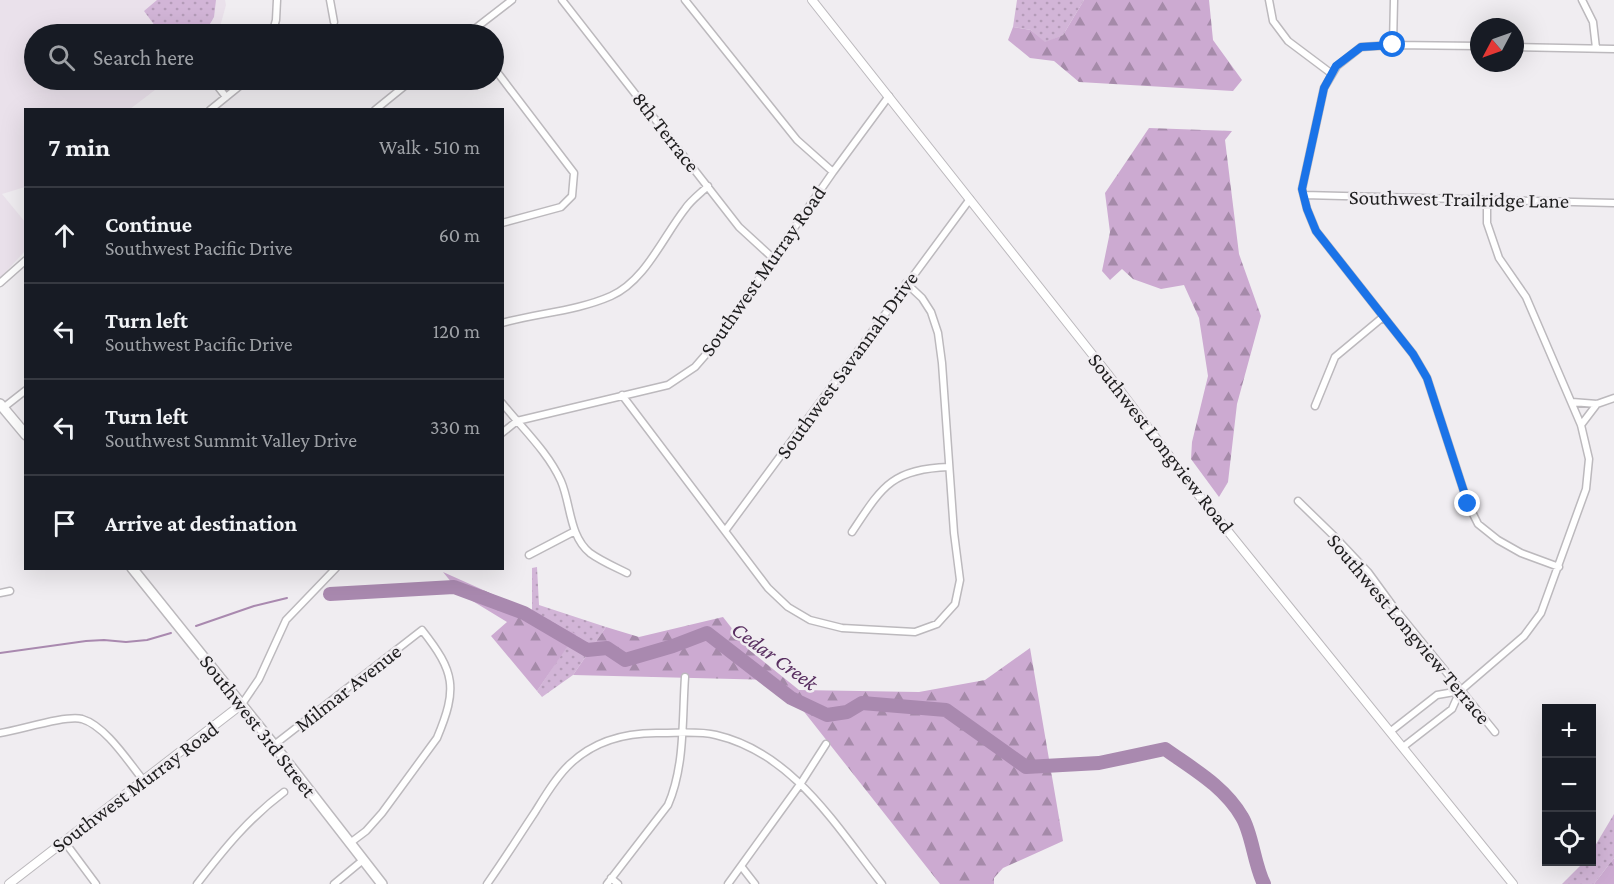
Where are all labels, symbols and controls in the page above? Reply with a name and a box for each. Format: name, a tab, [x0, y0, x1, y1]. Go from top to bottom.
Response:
north arrow	[1470, 18, 1524, 72]
search box	[24, 24, 504, 90]
route start	[1379, 31, 1405, 57]
icon: search	[45, 41, 78, 74]
text: Search here	[93, 45, 194, 70]
street label: 8th Terrace	[627, 87, 705, 177]
text: 7 min	[48, 133, 110, 162]
text: Walk · 510 m	[379, 136, 480, 158]
street label: Southwest Murray Road	[695, 181, 831, 361]
street label: Southwest Trailridge Lane	[1349, 185, 1569, 213]
text: Continue	[105, 212, 192, 237]
icon: ahead	[48, 219, 81, 252]
text: 60 m	[439, 224, 480, 246]
text: Southwest Pacific Drive	[105, 237, 293, 259]
street label: Southwest Savannah Drive	[771, 267, 923, 463]
text: Turn left	[105, 308, 188, 333]
icon: left	[48, 315, 81, 348]
text: 120 m	[433, 320, 480, 342]
text: Southwest Pacific Drive	[105, 333, 293, 355]
street label: Southwest Longview Road	[1083, 348, 1239, 538]
text: Turn left	[105, 404, 188, 429]
icon: left	[48, 411, 81, 444]
text: 330 m	[430, 416, 480, 438]
text: Southwest Summit Valley Drive	[105, 429, 357, 451]
route end	[1454, 490, 1480, 516]
icon: arrive	[48, 507, 81, 540]
text: Arrive at destination	[105, 511, 297, 536]
street label: Southwest Longview Terrace	[1322, 529, 1496, 729]
water label: Cedar Creek	[727, 616, 824, 696]
street label: Milmar Avenue	[290, 639, 406, 737]
street label: Southwest 3rd Street	[195, 650, 322, 803]
map controls	[1542, 704, 1596, 866]
button: +	[1542, 704, 1596, 758]
street label: Southwest Murray Road	[47, 717, 223, 857]
button: −	[1542, 758, 1596, 812]
button: locate	[1542, 812, 1596, 866]

